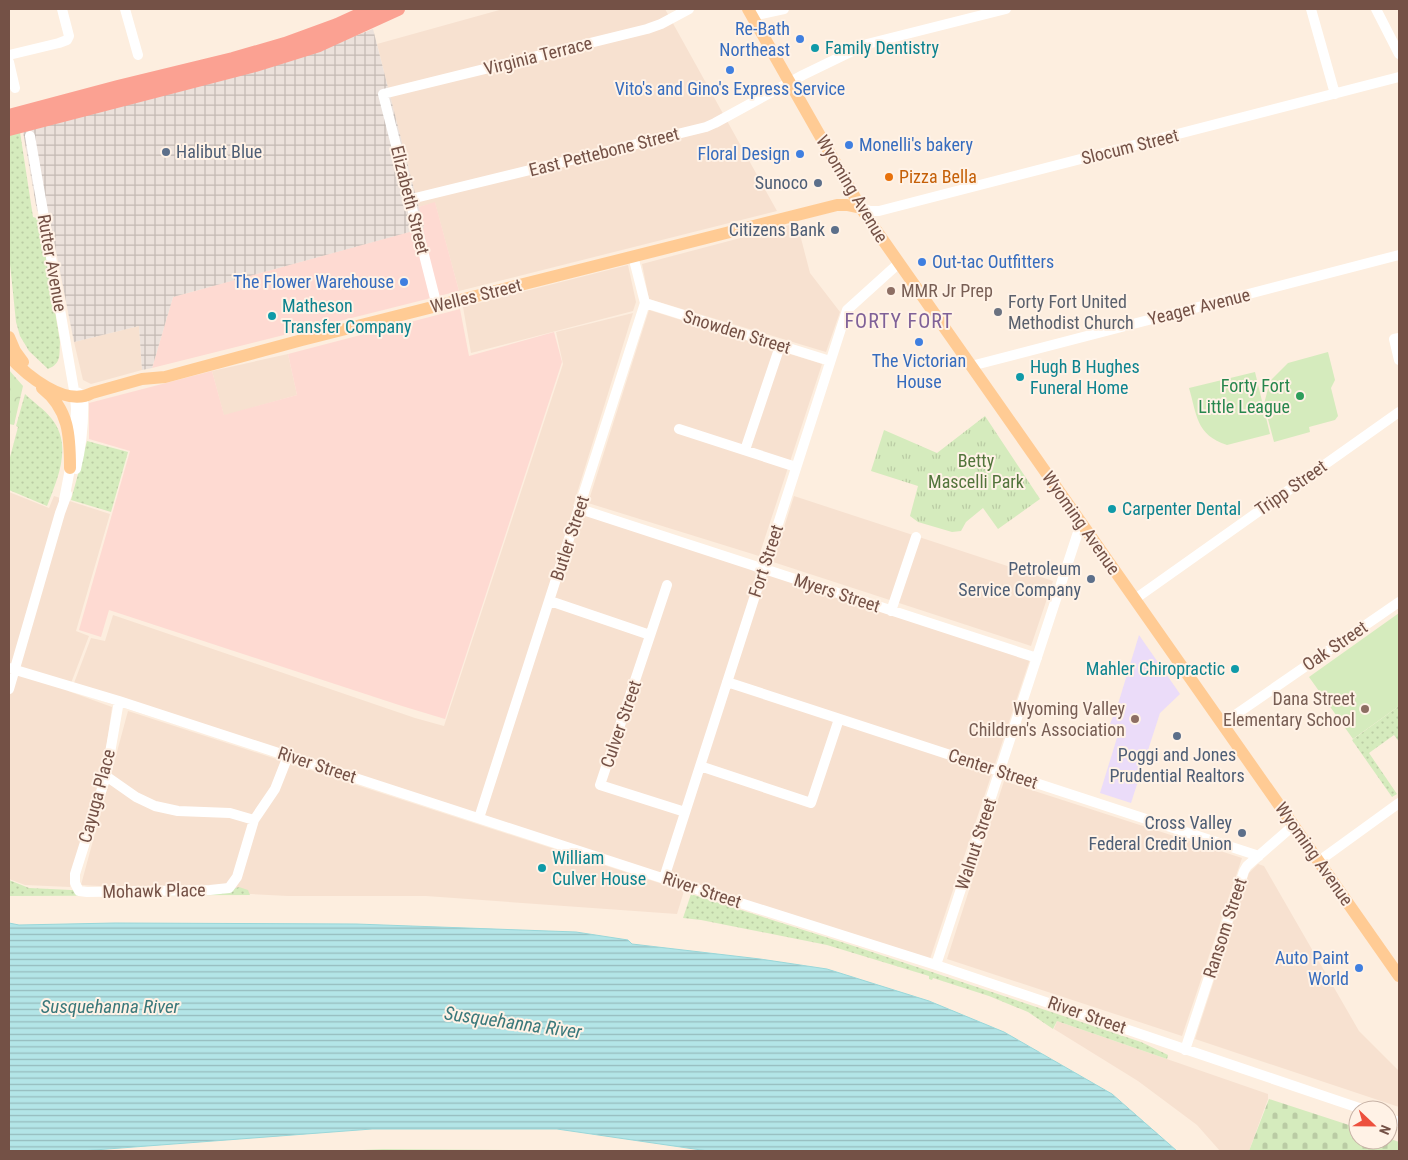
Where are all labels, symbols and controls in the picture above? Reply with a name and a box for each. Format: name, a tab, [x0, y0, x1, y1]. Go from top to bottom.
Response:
place label: Re-Bath Northeast	[719, 18, 790, 60]
street label: Virginia Terrace	[482, 32, 594, 79]
marker: Re-Bath Northeast	[794, 33, 806, 45]
place label: Family Dentistry	[825, 37, 939, 58]
marker: Family Dentistry	[809, 42, 821, 54]
marker: Vito's and Gino's Express Service	[724, 64, 736, 76]
place label: Vito's and Gino's Express Service	[615, 78, 845, 99]
street label: East Pettebone Street	[527, 123, 681, 180]
street label: Slocum Street	[1079, 124, 1181, 169]
street label: Wyoming Avenue	[812, 131, 893, 246]
place label: Monelli's bakery	[859, 134, 973, 155]
marker: Monelli's bakery	[843, 139, 855, 151]
place label: Halibut Blue	[176, 141, 262, 162]
street label: Elizabeth Street	[387, 143, 434, 256]
place label: Floral Design	[698, 143, 790, 164]
marker: Halibut Blue	[160, 146, 172, 158]
marker: Floral Design	[794, 148, 806, 160]
place label: Pizza Bella	[899, 166, 977, 187]
marker: Pizza Bella	[883, 171, 895, 183]
place label: Sunoco	[755, 172, 808, 193]
marker: Sunoco	[812, 177, 824, 189]
street label: Rutter Avenue	[34, 212, 71, 313]
place label: Citizens Bank	[729, 219, 825, 240]
marker: Citizens Bank	[829, 224, 841, 236]
place label: Out-tac Outfitters	[932, 251, 1054, 272]
marker: Out-tac Outfitters	[916, 256, 928, 268]
place label: The Flower Warehouse	[233, 271, 394, 292]
street label: Welles Street	[428, 274, 524, 317]
marker: The Flower Warehouse	[398, 276, 410, 288]
place label: MMR Jr Prep	[901, 280, 993, 301]
street label: Yeager Avenue	[1146, 284, 1252, 329]
marker: MMR Jr Prep	[885, 285, 897, 297]
place label: Forty Fort United Methodist Church	[1008, 291, 1134, 333]
place label: Matheson Transfer Company	[282, 295, 412, 337]
street label: Snowden Street	[681, 305, 793, 358]
marker: Forty Fort United Methodist Church	[992, 306, 1004, 318]
district label: FORTY FORT	[844, 309, 954, 333]
marker: Matheson Transfer Company	[266, 310, 278, 322]
marker: The Victorian House	[913, 336, 925, 348]
place label: The Victorian House	[872, 350, 966, 392]
place label: Hugh B Hughes Funeral Home	[1030, 356, 1140, 398]
marker: Hugh B Hughes Funeral Home	[1014, 371, 1026, 383]
place label: Forty Fort Little League	[1198, 375, 1290, 417]
marker: Forty Fort Little League	[1294, 390, 1306, 402]
park label: Betty Mascelli Park	[928, 450, 1024, 492]
street label: Tripp Street	[1251, 455, 1330, 520]
street label: Wyoming Avenue	[1038, 467, 1125, 578]
street label: Butler Street	[546, 493, 593, 583]
place label: Carpenter Dental	[1122, 498, 1241, 519]
marker: Carpenter Dental	[1106, 503, 1118, 515]
street label: Fort Street	[744, 522, 787, 600]
place label: Petroleum Service Company	[958, 558, 1081, 600]
street label: Myers Street	[791, 569, 883, 616]
marker: Petroleum Service Company	[1085, 573, 1097, 585]
street label: Oak Street	[1298, 616, 1371, 675]
place label: Mahler Chiropractic	[1086, 658, 1225, 679]
marker: Mahler Chiropractic	[1229, 663, 1241, 675]
street label: Culver Street	[596, 677, 645, 770]
place label: Dana Street Elementary School	[1223, 688, 1355, 730]
place label: Wyoming Valley Children's Association	[968, 698, 1125, 740]
marker: Dana Street Elementary School	[1359, 703, 1371, 715]
marker: Wyoming Valley Children's Association	[1129, 713, 1141, 725]
marker: Poggi and Jones Prudential Realtors	[1171, 730, 1183, 742]
street label: River Street	[275, 742, 359, 787]
street label: Center Street	[946, 744, 1041, 793]
place label: Poggi and Jones Prudential Realtors	[1109, 744, 1245, 786]
street label: Cayuga Place	[74, 747, 119, 845]
street label: Walnut Street	[951, 795, 1000, 892]
street label: Wyoming Avenue	[1271, 798, 1358, 909]
place label: Cross Valley Federal Credit Union	[1089, 812, 1232, 854]
marker: Cross Valley Federal Credit Union	[1236, 827, 1248, 839]
place label: William Culver House	[552, 847, 646, 889]
marker: William Culver House	[536, 862, 548, 874]
street label: River Street	[660, 867, 744, 912]
street label: Ransom Street	[1198, 875, 1251, 981]
street label: Mohawk Place	[102, 879, 206, 902]
place label: Auto Paint World	[1275, 947, 1349, 989]
marker: Auto Paint World	[1353, 962, 1365, 974]
street label: River Street	[1045, 991, 1129, 1038]
water label: Susquehanna River	[41, 995, 180, 1018]
water label: Susquehanna River	[443, 1001, 583, 1044]
north arrow	[1348, 1100, 1398, 1150]
text: N	[1376, 1123, 1394, 1137]

